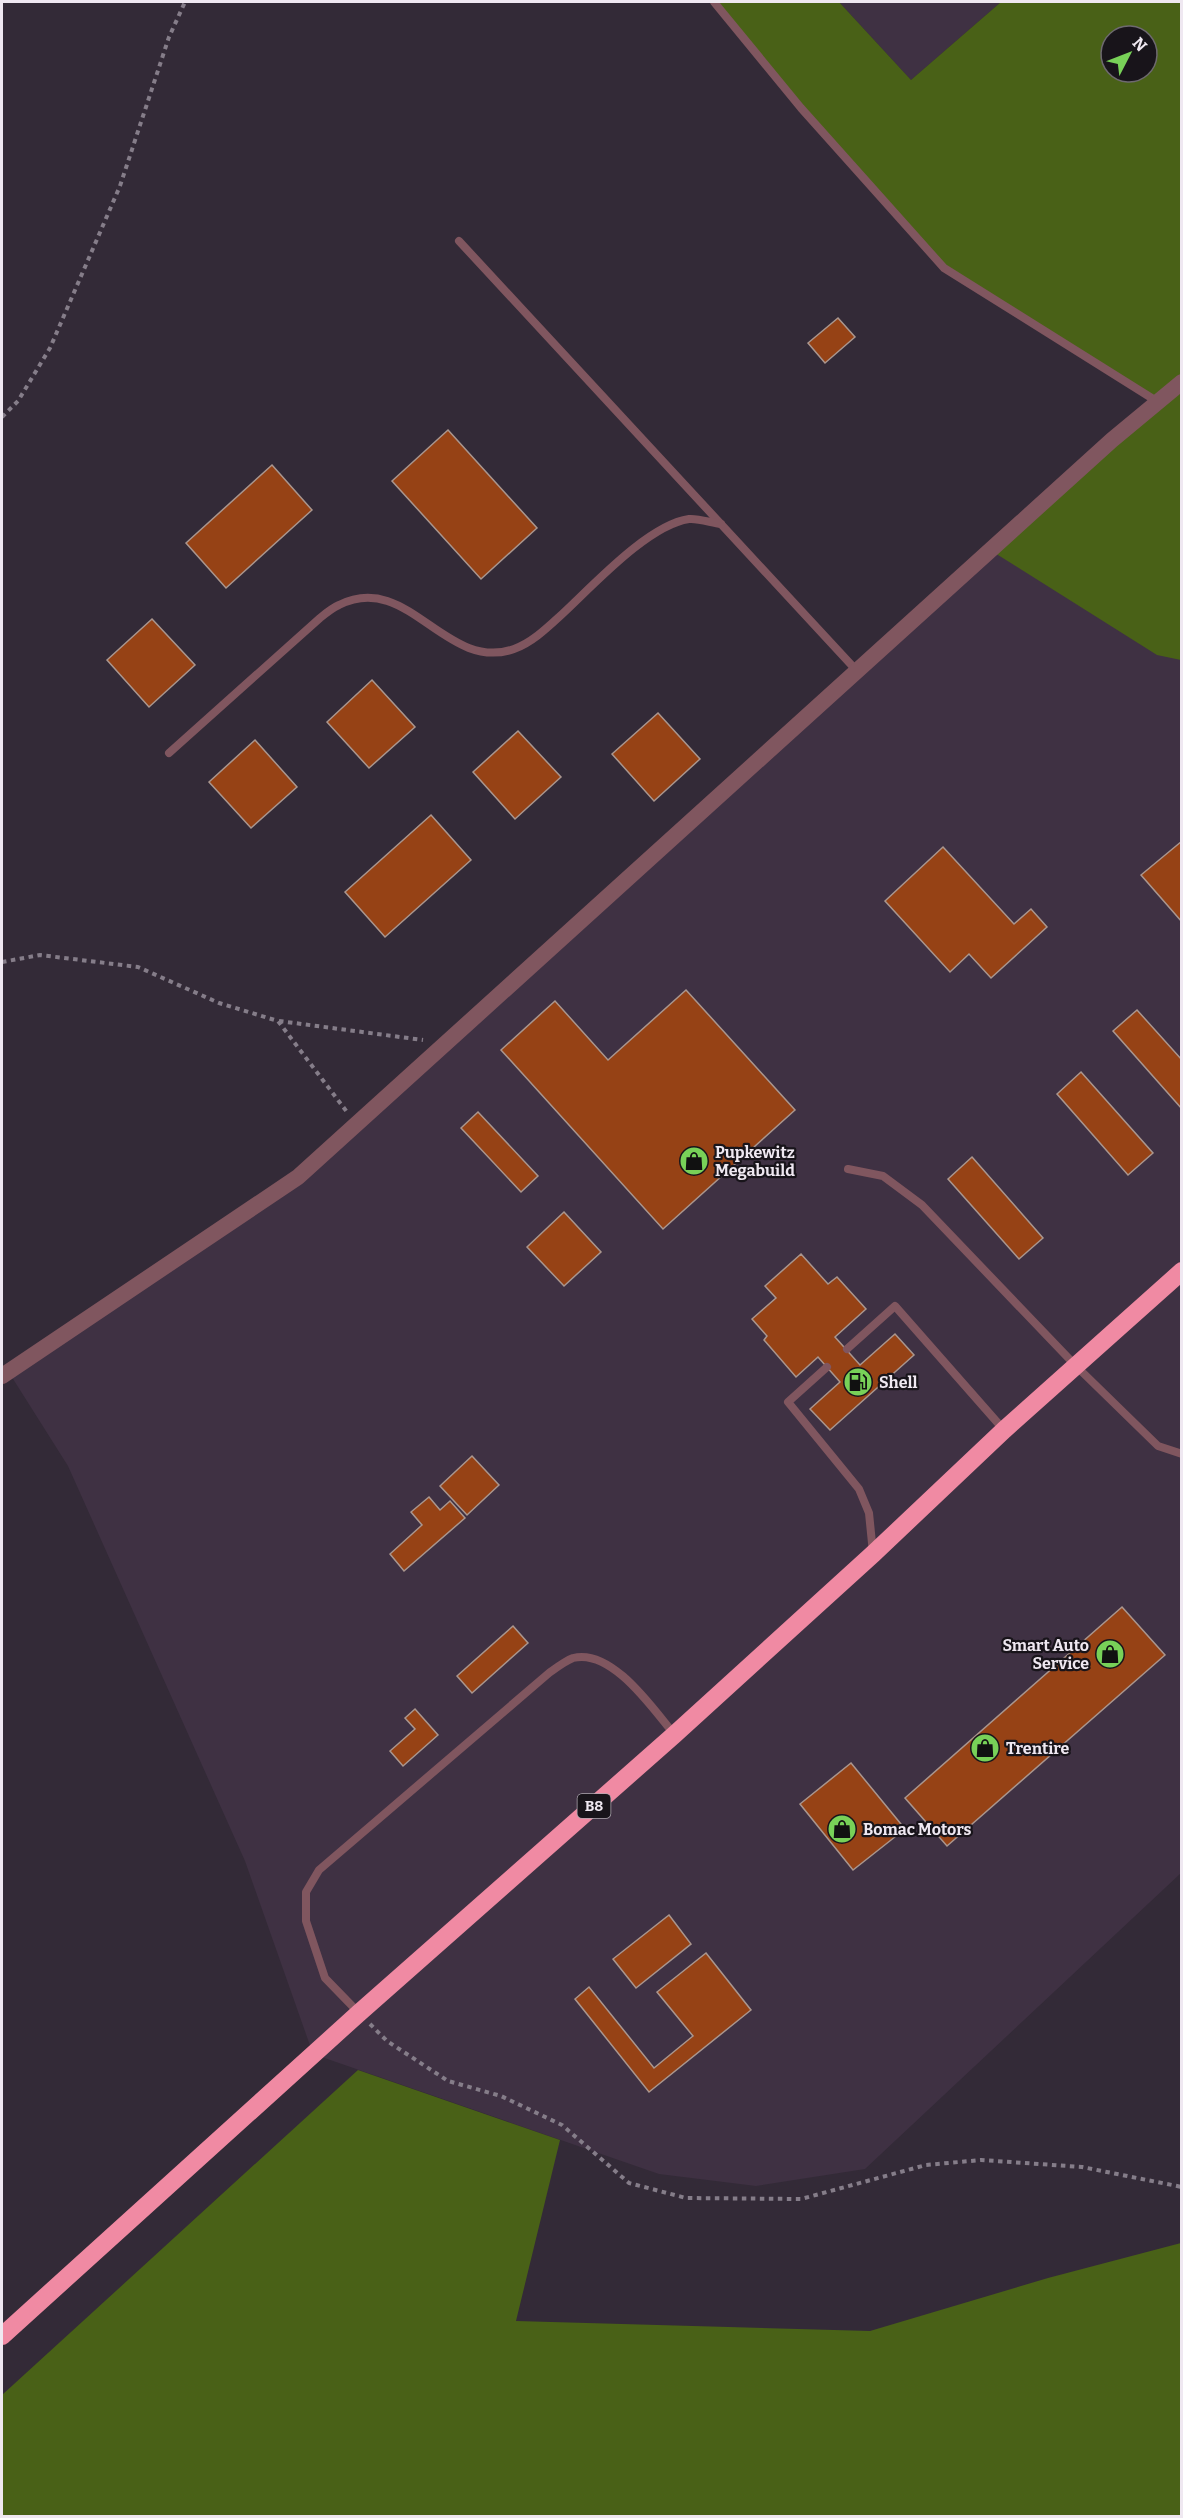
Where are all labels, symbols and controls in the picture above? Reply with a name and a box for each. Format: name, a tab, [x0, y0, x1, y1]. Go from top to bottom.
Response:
north arrow	[1099, 24, 1159, 84]
text: N	[1129, 33, 1151, 55]
place label: Pupkewitz Megabuild	[715, 1143, 795, 1180]
shop icon: Pupkewitz Megabuild	[678, 1145, 710, 1177]
fuel station icon: Shell	[842, 1366, 874, 1398]
place label: Shell	[879, 1373, 917, 1392]
place label: Smart Auto Service	[1002, 1636, 1089, 1673]
shop icon: Smart Auto Service	[1094, 1638, 1126, 1670]
shop icon: Trentire	[969, 1732, 1001, 1764]
place label: Trentire	[1006, 1739, 1070, 1758]
road number: B8	[578, 1794, 610, 1818]
shop icon: Bomac Motors	[826, 1813, 858, 1845]
place label: Bomac Motors	[863, 1820, 972, 1839]

